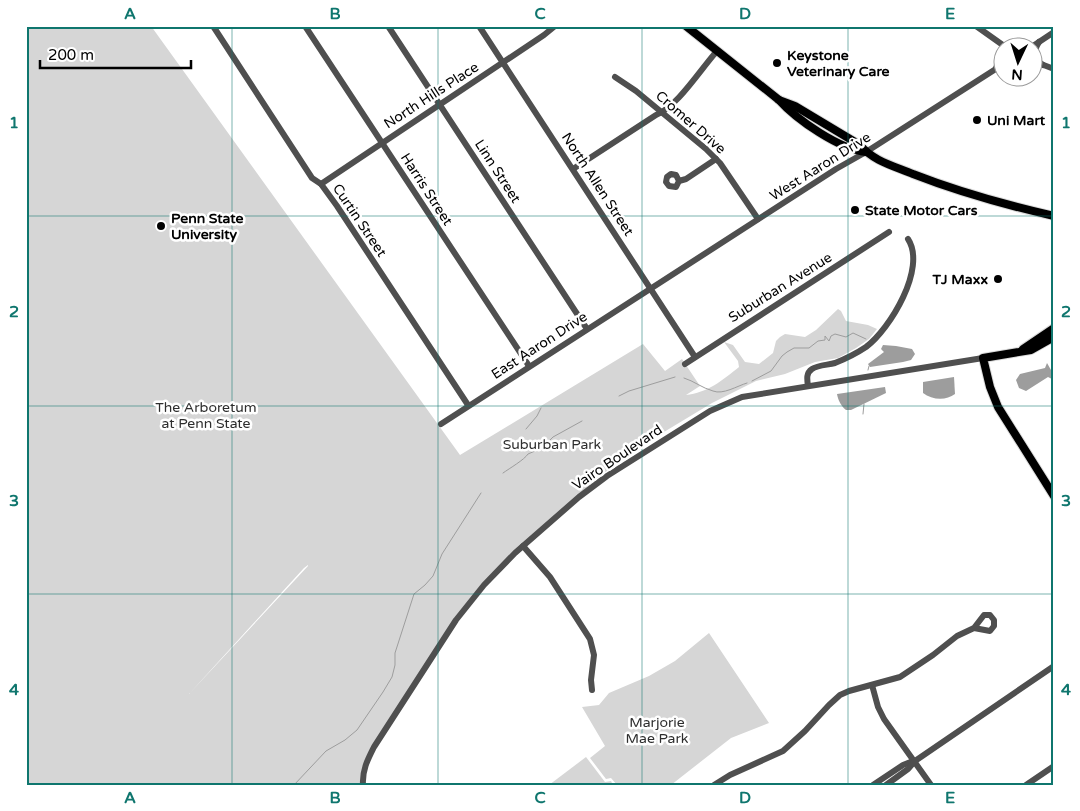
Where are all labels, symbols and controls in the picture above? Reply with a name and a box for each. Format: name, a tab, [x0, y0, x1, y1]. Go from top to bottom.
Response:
text: A	[124, 4, 136, 24]
text: B	[329, 4, 341, 24]
text: C	[534, 4, 546, 24]
text: D	[739, 4, 751, 24]
text: E	[945, 4, 955, 24]
scale bar	[40, 38, 191, 70]
north arrow	[992, 38, 1042, 88]
text: 200 m	[48, 46, 94, 64]
place label: Keystone Veterinary Care	[787, 47, 890, 80]
marker: Keystone Veterinary Care	[771, 57, 783, 69]
street label: North Hills Place	[381, 58, 482, 132]
text: N	[1011, 66, 1023, 83]
street label: Cromer Drive	[652, 87, 729, 158]
place label: Uni Mart	[987, 112, 1046, 129]
text: 1	[9, 113, 19, 133]
text: 1	[1061, 113, 1071, 133]
marker: Uni Mart	[971, 114, 983, 126]
street label: North Allen Street	[558, 129, 638, 240]
street label: West Aaron Drive	[767, 129, 874, 204]
street label: Linn Street	[471, 136, 525, 207]
street label: Harris Street	[397, 150, 457, 229]
street label: Curtin Street	[329, 181, 391, 261]
place label: State Motor Cars	[865, 202, 978, 219]
marker: State Motor Cars	[849, 204, 861, 216]
place label: Penn State University	[171, 210, 243, 243]
marker: Penn State University	[155, 220, 167, 232]
street label: Suburban Avenue	[725, 249, 835, 326]
place label: TJ Maxx	[932, 271, 988, 288]
marker: TJ Maxx	[992, 273, 1004, 285]
text: 2	[9, 302, 19, 322]
text: 2	[1061, 302, 1071, 322]
street label: East Aaron Drive	[488, 308, 590, 383]
park label: The Arboretum at Penn State	[155, 399, 257, 432]
street label: Vairo Boulevard	[569, 421, 665, 494]
park label: Suburban Park	[503, 436, 602, 453]
text: 3	[9, 491, 19, 511]
text: 3	[1061, 491, 1071, 511]
text: 4	[9, 680, 19, 700]
text: 4	[1061, 680, 1071, 700]
park label: Marjorie Mae Park	[626, 714, 689, 747]
text: A	[124, 788, 136, 808]
text: B	[329, 788, 341, 808]
text: C	[534, 788, 546, 808]
text: D	[739, 788, 751, 808]
text: E	[945, 788, 955, 808]

